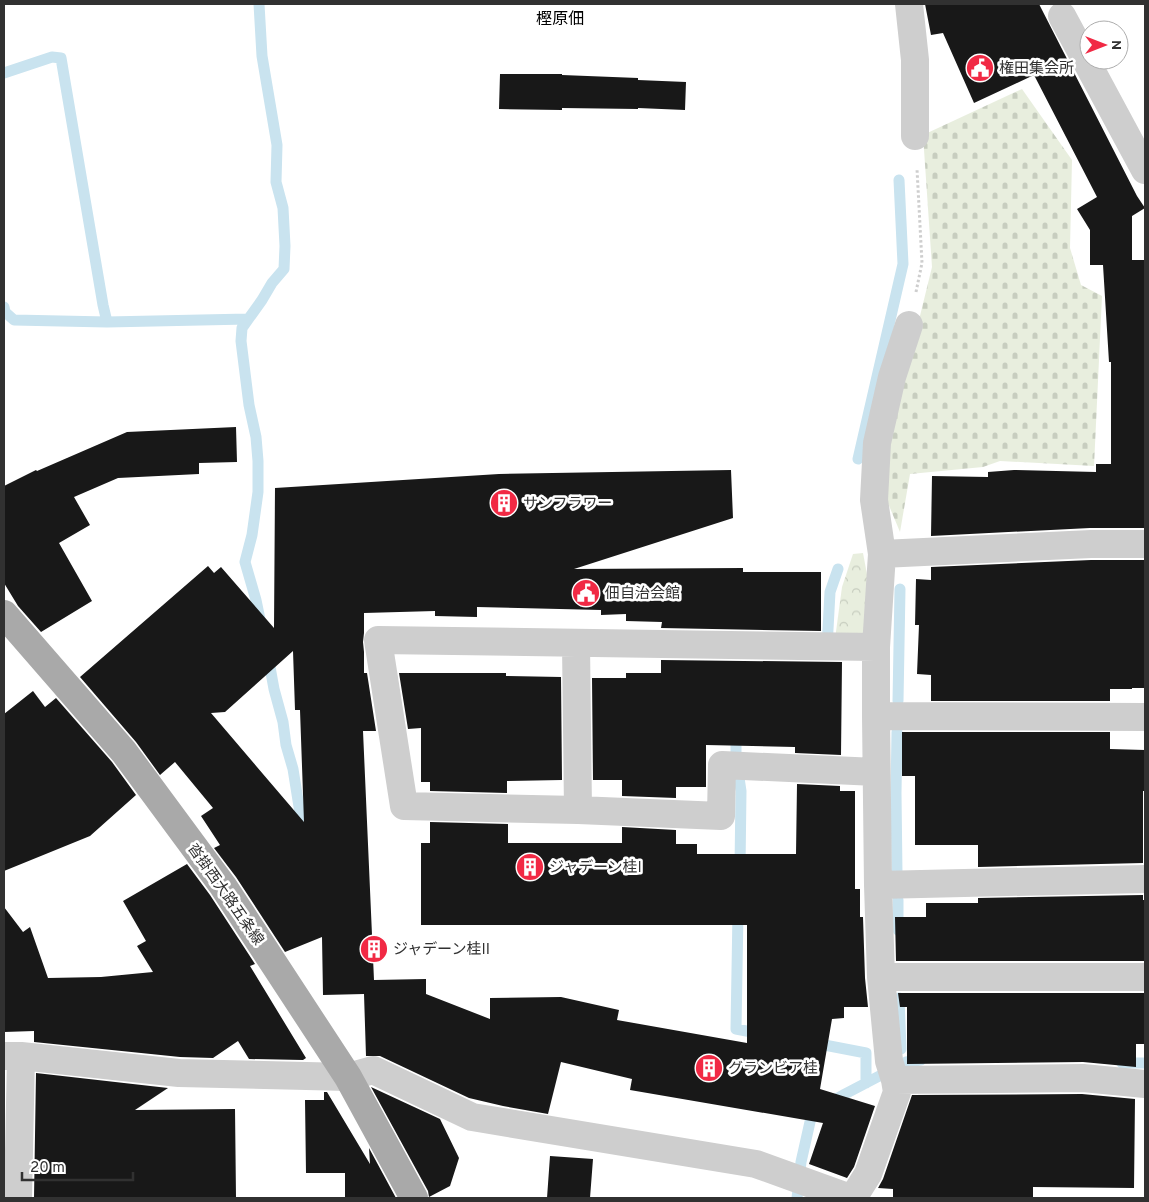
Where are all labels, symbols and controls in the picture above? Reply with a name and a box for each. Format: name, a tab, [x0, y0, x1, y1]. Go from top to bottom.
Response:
district label: 樫原佃	[536, 10, 584, 30]
north arrow	[1079, 20, 1129, 70]
text: N	[1107, 40, 1124, 50]
public building icon: 権田集会所	[965, 53, 995, 83]
place label: 権田集会所	[999, 59, 1074, 79]
building icon: サンフラワー	[489, 488, 519, 518]
place label: サンフラワー	[523, 495, 613, 514]
public building icon: 佃自治会館	[571, 578, 601, 608]
place label: 佃自治会館	[605, 585, 680, 604]
street label: 沓掛西大路五条線	[183, 840, 268, 949]
building icon: ジャデーン桂I	[515, 852, 545, 882]
place label: ジャデーン桂I	[549, 859, 642, 878]
building icon: ジャデーン桂II	[359, 934, 389, 964]
place label: ジャデーン桂II	[393, 941, 490, 960]
building icon: グランビア桂	[694, 1053, 724, 1083]
place label: グランビア桂	[728, 1060, 818, 1079]
scale bar	[22, 1150, 134, 1182]
text: 20 m	[30, 1159, 65, 1178]

